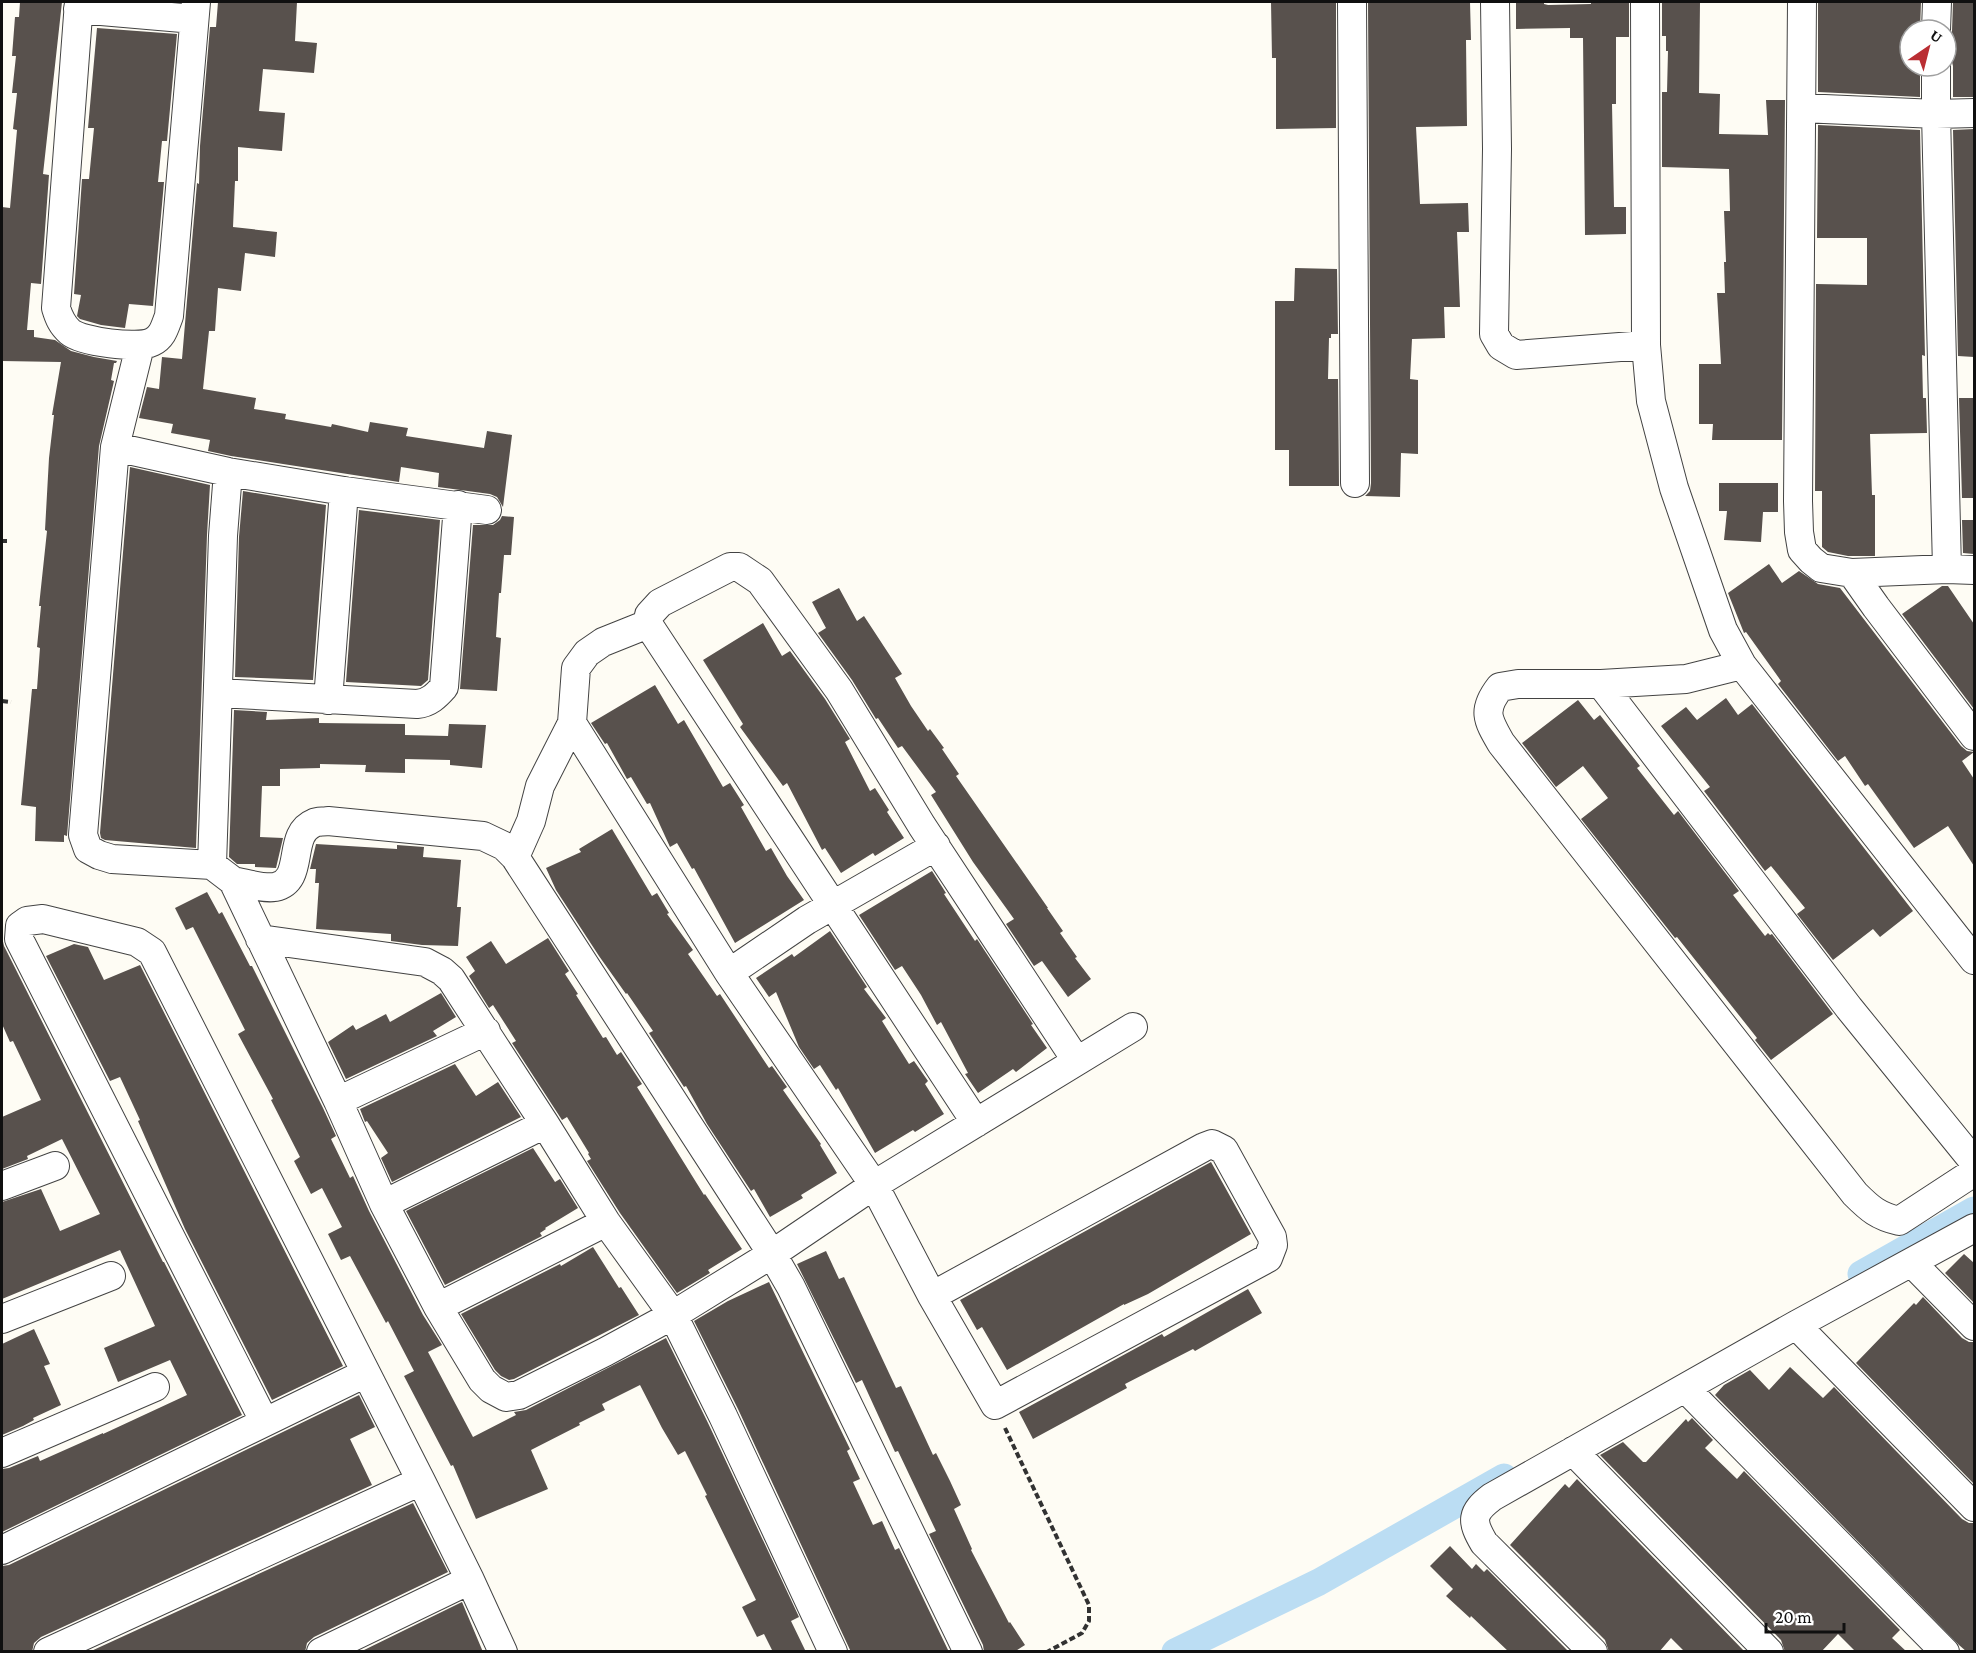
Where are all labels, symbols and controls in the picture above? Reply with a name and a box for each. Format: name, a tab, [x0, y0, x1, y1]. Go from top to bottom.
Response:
north arrow	[1898, 18, 1958, 78]
text: U	[1927, 26, 1946, 46]
scale bar	[1766, 1596, 1844, 1634]
text: 20 m	[1775, 1607, 1812, 1627]

